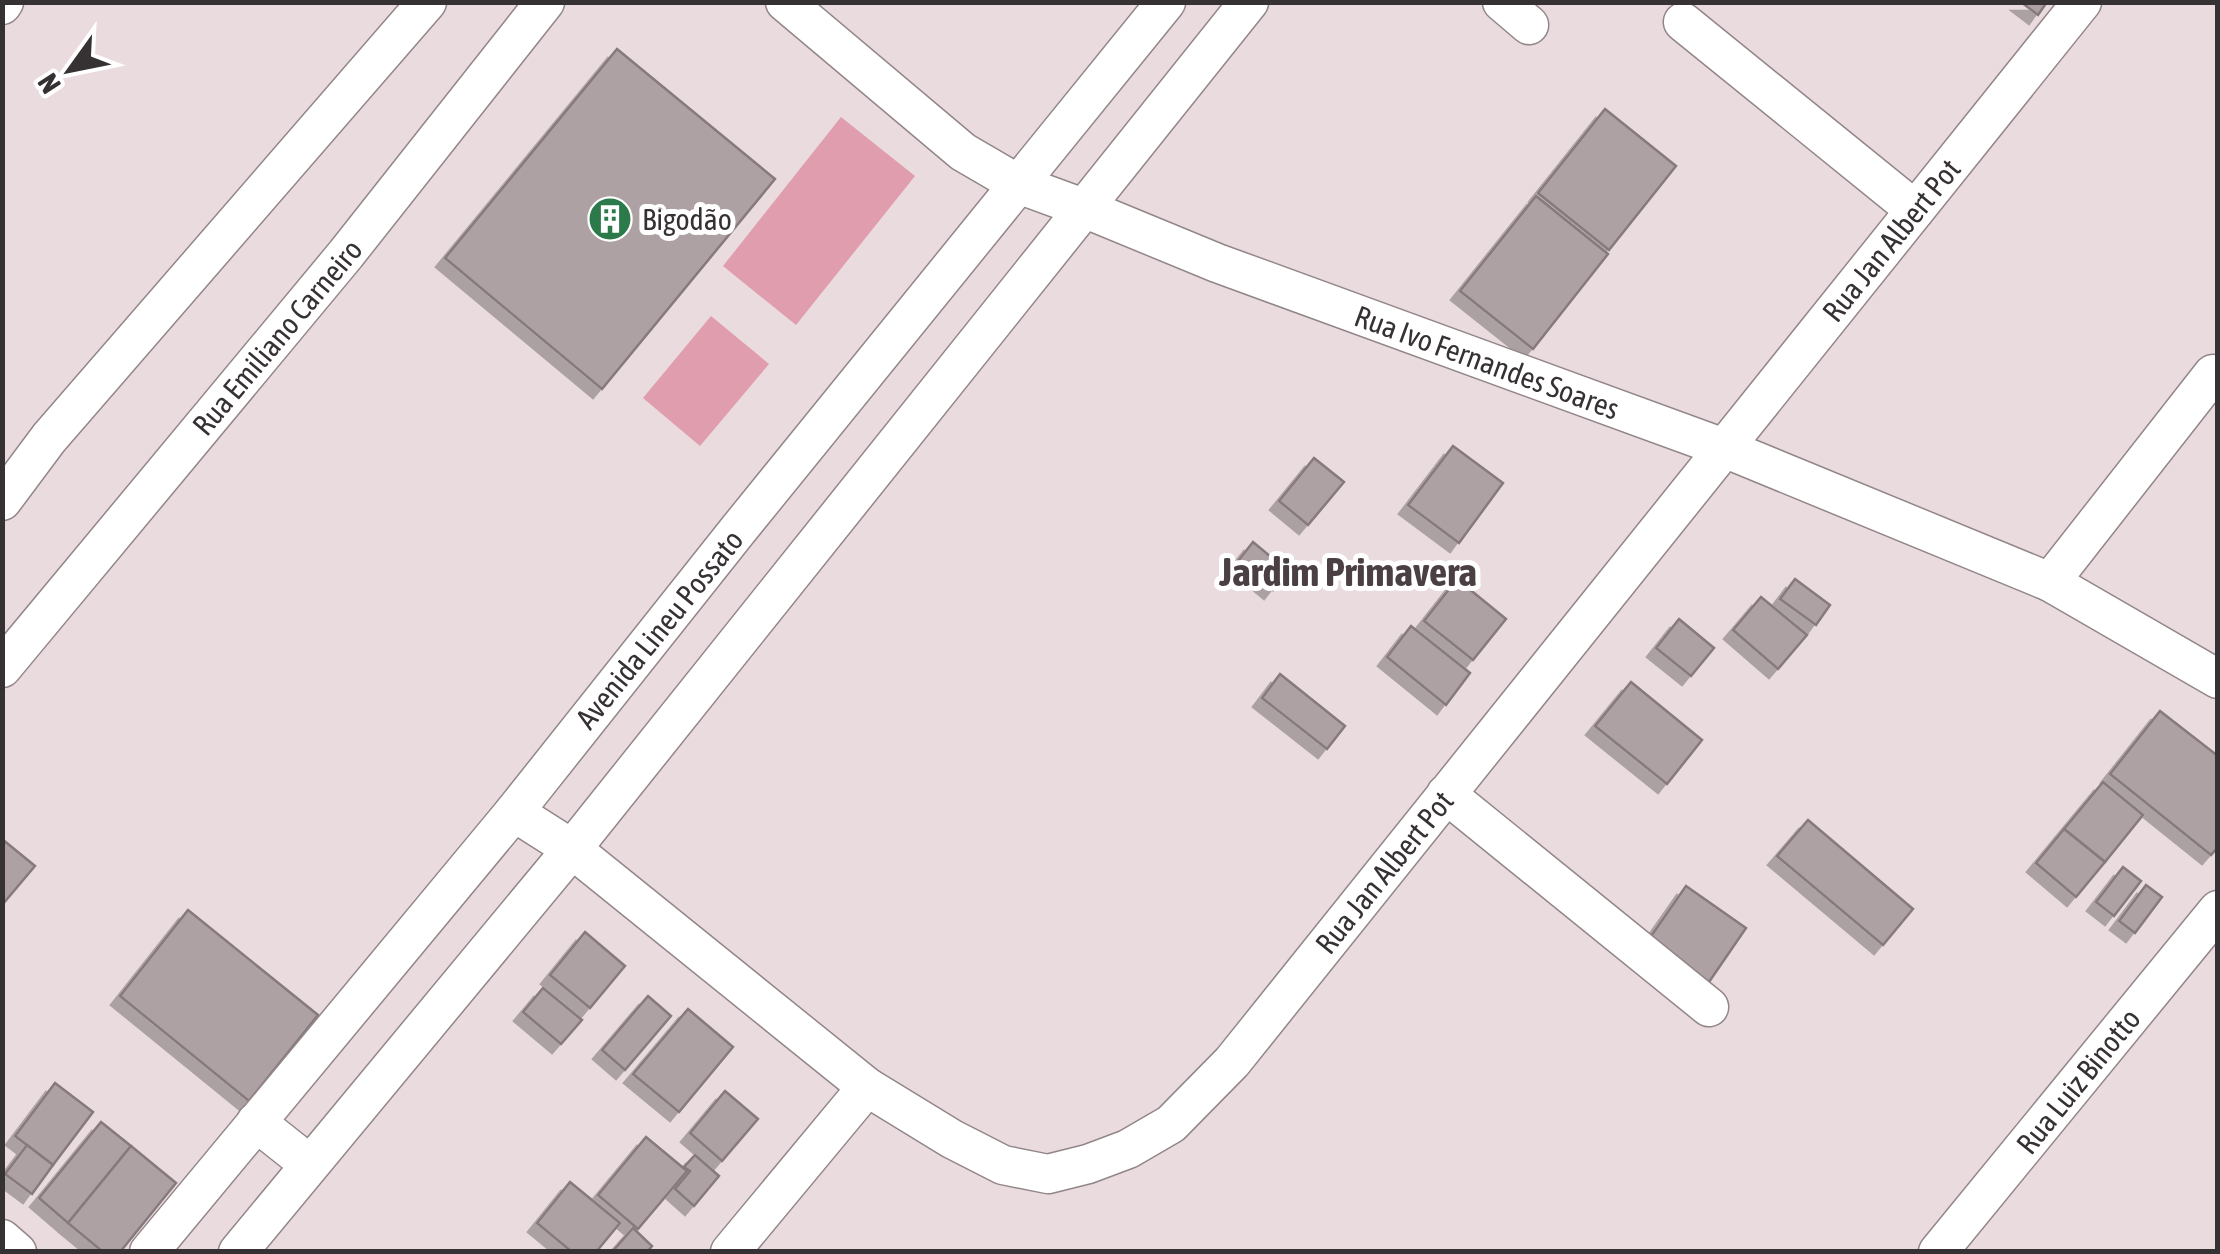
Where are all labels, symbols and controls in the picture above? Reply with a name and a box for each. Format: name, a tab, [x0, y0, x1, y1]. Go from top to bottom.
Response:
north arrow	[20, 20, 120, 120]
text: N	[31, 68, 67, 99]
street label: Rua Jan Albert Pot	[1815, 152, 1967, 328]
building icon: Bigodão	[587, 196, 633, 242]
place label: Bigodão	[642, 202, 732, 236]
street label: Rua Emiliano Carneiro	[185, 232, 369, 442]
street label: Rua Ivo Fernandes Soares	[1350, 298, 1624, 426]
street label: Avenida Lineu Possato	[569, 523, 749, 735]
district label: Jardim Primavera	[1218, 549, 1477, 594]
street label: Rua Jan Albert Pot	[1308, 784, 1460, 960]
street label: Rua Luiz Binotto	[2009, 1002, 2147, 1160]

